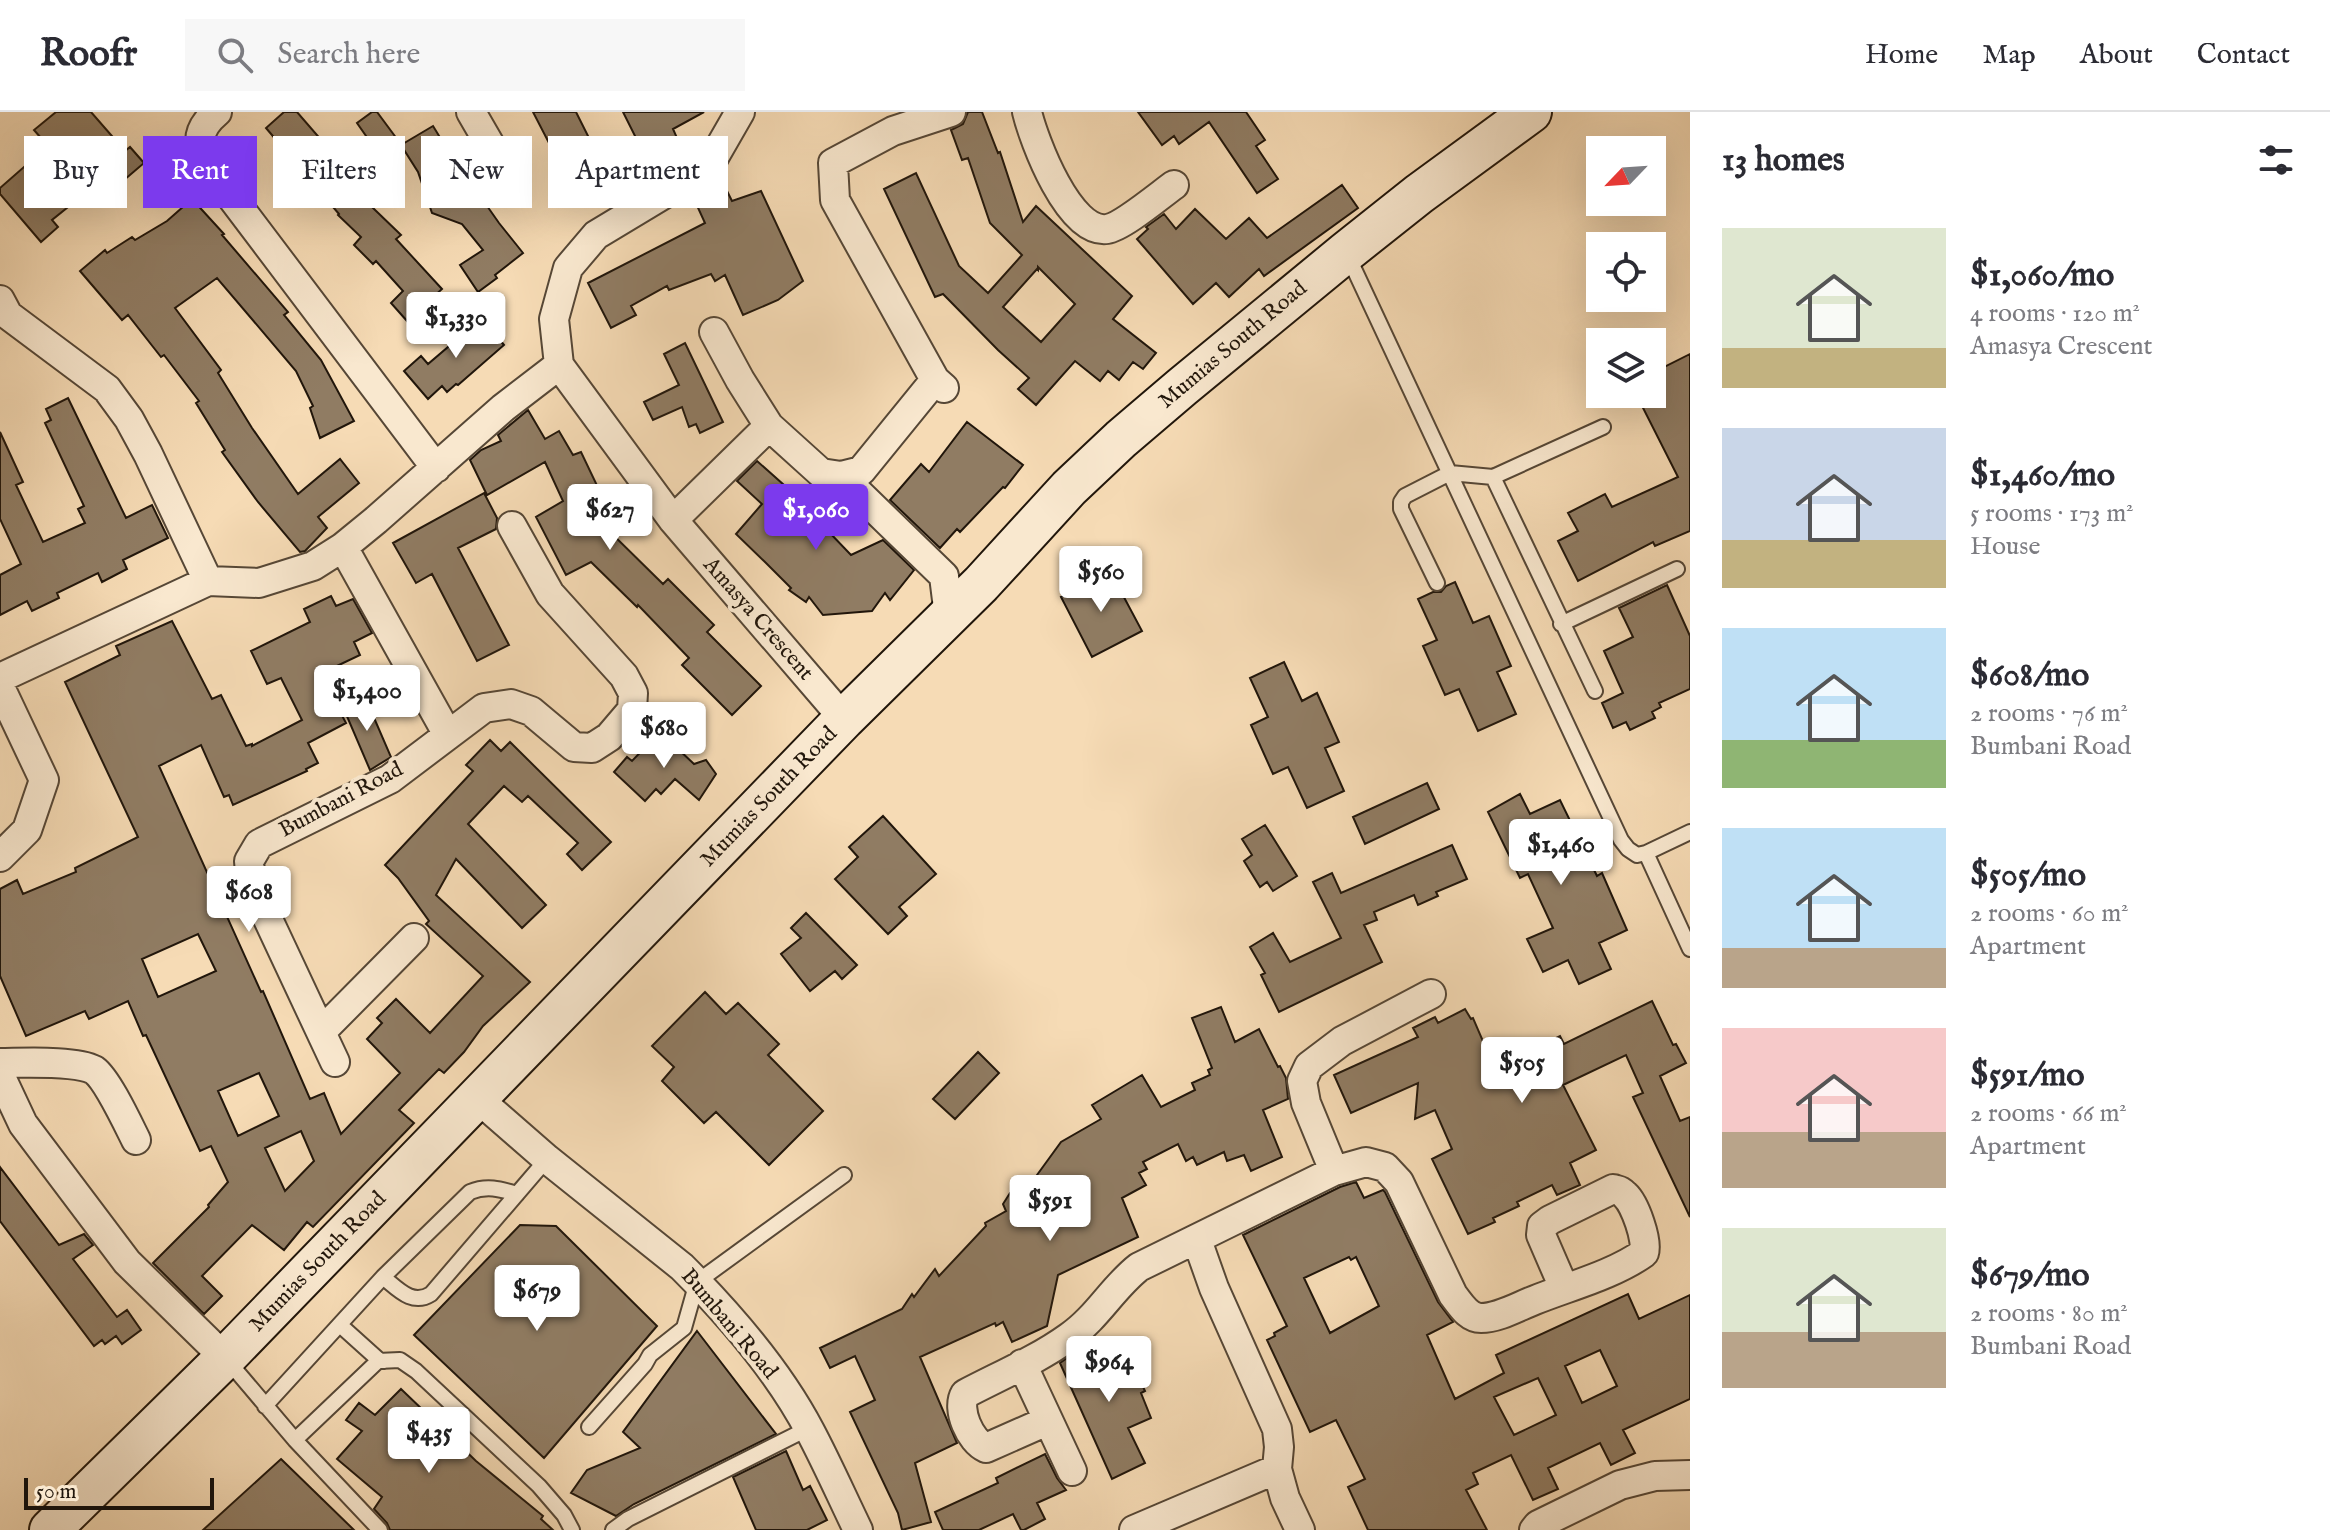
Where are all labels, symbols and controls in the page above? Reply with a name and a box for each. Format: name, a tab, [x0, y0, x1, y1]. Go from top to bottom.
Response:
search box	[185, 19, 745, 91]
text: Roofr	[40, 31, 137, 79]
icon: search	[213, 33, 257, 77]
text: Search here	[277, 36, 420, 74]
text: Home	[1865, 38, 1938, 73]
text: Map	[1982, 38, 2036, 73]
text: About	[2080, 38, 2153, 73]
text: Contact	[2197, 38, 2290, 73]
chip: Buy	[24, 136, 127, 208]
chip: Rent	[143, 136, 257, 208]
chip: Filters	[273, 136, 405, 208]
chip: New	[421, 136, 532, 208]
chip: Apartment	[548, 136, 728, 208]
north arrow	[1586, 136, 1666, 216]
map controls	[1586, 136, 1666, 408]
icon: filters	[2254, 138, 2298, 182]
text: 13 homes	[1722, 139, 1845, 182]
button: locate	[1586, 232, 1666, 312]
text: $1,060/mo	[1970, 254, 2114, 297]
icon: home	[1786, 260, 1882, 356]
street label: Mumias South Road	[1153, 275, 1313, 415]
pin: $1,330	[391, 292, 521, 360]
text: 4 rooms · 120 m²	[1970, 297, 2140, 330]
text: $1,330	[424, 301, 488, 334]
button: layers	[1586, 328, 1666, 408]
text: Amasya Crescent	[1970, 330, 2152, 363]
text: $1,460/mo	[1970, 454, 2115, 497]
icon: home	[1786, 460, 1882, 556]
pin: $627	[563, 484, 657, 552]
pin: $1,060	[751, 484, 881, 552]
text: $627	[585, 493, 635, 526]
text: $1,060	[782, 493, 850, 526]
text: 5 rooms · 173 m²	[1970, 497, 2134, 530]
text: House	[1970, 530, 2040, 563]
pin: $560	[1054, 546, 1148, 614]
street label: Amasya Crescent	[696, 551, 819, 687]
text: $560	[1077, 555, 1125, 588]
text: $608/mo	[1970, 654, 2089, 697]
icon: home	[1786, 660, 1882, 756]
pin: $1,400	[302, 665, 432, 733]
text: $1,400	[332, 674, 402, 707]
text: 2 rooms · 76 m²	[1970, 697, 2128, 730]
pin: $680	[617, 702, 711, 770]
text: $680	[640, 711, 688, 744]
street label: Mumias South Road	[695, 721, 844, 873]
text: Bumbani Road	[1970, 730, 2131, 763]
street label: Bumbani Road	[274, 756, 408, 844]
pin: $1,460	[1496, 819, 1626, 887]
text: $1,460	[1527, 828, 1595, 861]
text: $505/mo	[1970, 854, 2086, 897]
icon: home	[1786, 860, 1882, 956]
pin: $608	[202, 866, 296, 934]
text: $608	[225, 875, 273, 908]
text: 2 rooms · 60 m²	[1970, 897, 2129, 930]
text: Apartment	[1970, 930, 2086, 963]
pin: $505	[1475, 1037, 1569, 1105]
text: $505	[1499, 1046, 1545, 1079]
text: $591/mo	[1970, 1054, 2085, 1097]
icon: home	[1786, 1060, 1882, 1156]
text: 2 rooms · 66 m²	[1970, 1097, 2127, 1130]
text: Apartment	[1970, 1130, 2086, 1163]
pin: $591	[1003, 1175, 1097, 1243]
text: $591	[1028, 1184, 1072, 1217]
street label: Mumias South Road	[244, 1186, 393, 1338]
text: $679/mo	[1970, 1254, 2090, 1297]
icon: home	[1786, 1260, 1882, 1356]
street label: Bumbani Road	[674, 1263, 784, 1385]
pin: $679	[490, 1265, 584, 1333]
text: $679	[513, 1274, 561, 1307]
text: 2 rooms · 80 m²	[1970, 1297, 2128, 1330]
text: Bumbani Road	[1970, 1330, 2131, 1363]
pin: $964	[1062, 1336, 1156, 1404]
text: $964	[1084, 1345, 1134, 1378]
pin: $435	[382, 1407, 476, 1475]
text: $435	[406, 1416, 452, 1449]
scale bar	[24, 1474, 214, 1510]
text: 50 m	[36, 1478, 77, 1506]

